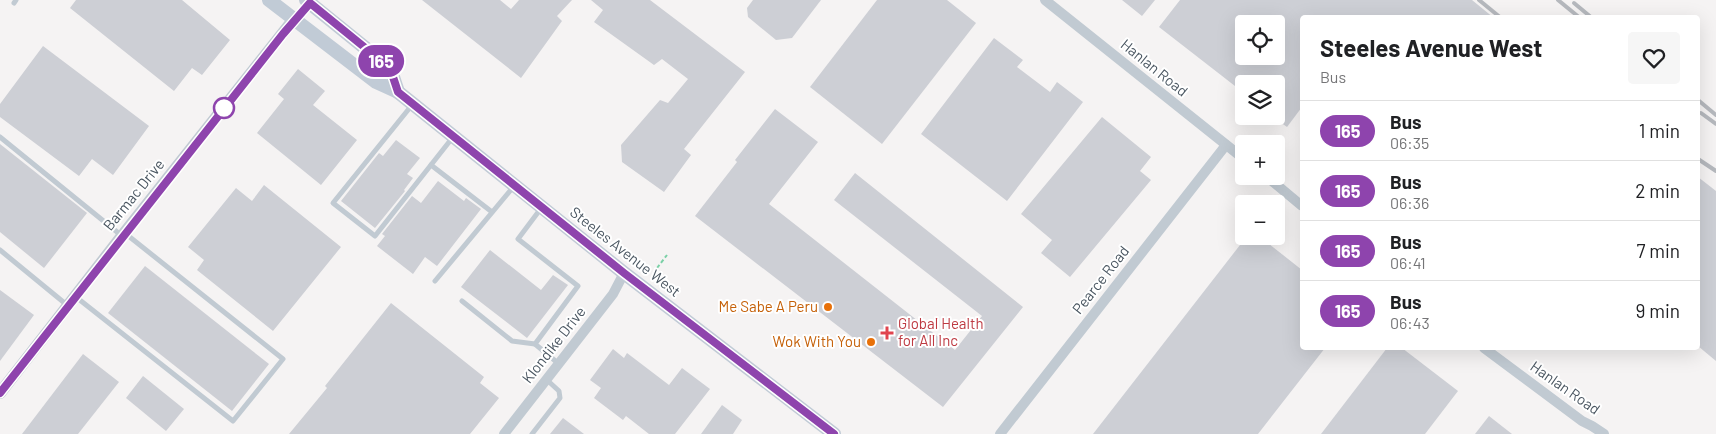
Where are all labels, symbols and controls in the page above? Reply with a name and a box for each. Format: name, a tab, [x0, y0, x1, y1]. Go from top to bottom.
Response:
map controls	[1235, 15, 1285, 245]
button: locate	[1235, 15, 1285, 65]
button: heart	[1628, 32, 1680, 84]
text: Steeles Avenue West	[1320, 33, 1542, 62]
street label: Hanlan Road	[1118, 35, 1192, 100]
line badge: 165	[352, 45, 410, 77]
text: 165	[368, 50, 394, 72]
text: Bus	[1320, 67, 1346, 86]
button: layers	[1235, 75, 1285, 125]
unlabelled marker	[213, 97, 235, 119]
text: Bus	[1390, 110, 1422, 133]
text: 1 min	[1639, 119, 1680, 142]
text: 165	[1335, 120, 1360, 142]
text: 06:35	[1390, 133, 1429, 152]
button: +	[1235, 135, 1285, 185]
street label: Barmac Drive	[99, 155, 168, 234]
text: Bus	[1390, 170, 1422, 193]
text: 2 min	[1635, 179, 1680, 202]
text: 165	[1335, 180, 1360, 202]
text: 06:36	[1390, 193, 1429, 212]
button: −	[1235, 195, 1285, 245]
street label: Steeles Avenue West	[567, 203, 684, 300]
text: Bus	[1390, 230, 1422, 253]
text: 7 min	[1636, 239, 1680, 262]
text: 165	[1335, 240, 1360, 262]
street label: Pearce Road	[1068, 242, 1132, 317]
text: 06:41	[1390, 253, 1426, 272]
text: Bus	[1390, 290, 1422, 313]
place label: Me Sabe A Peru	[719, 297, 818, 315]
text: 9 min	[1636, 299, 1680, 322]
text: 165	[1335, 300, 1360, 322]
marker: Me Sabe A Peru	[822, 301, 834, 313]
street label: Klondike Drive	[518, 302, 589, 386]
text: 06:43	[1390, 313, 1430, 332]
place label: Global Health for All Inc	[898, 314, 984, 349]
marker: Global Health for All Inc	[880, 326, 894, 340]
place label: Wok With You	[773, 332, 861, 350]
marker: Wok With You	[865, 336, 877, 348]
street label: Hanlan Road	[1527, 357, 1604, 418]

